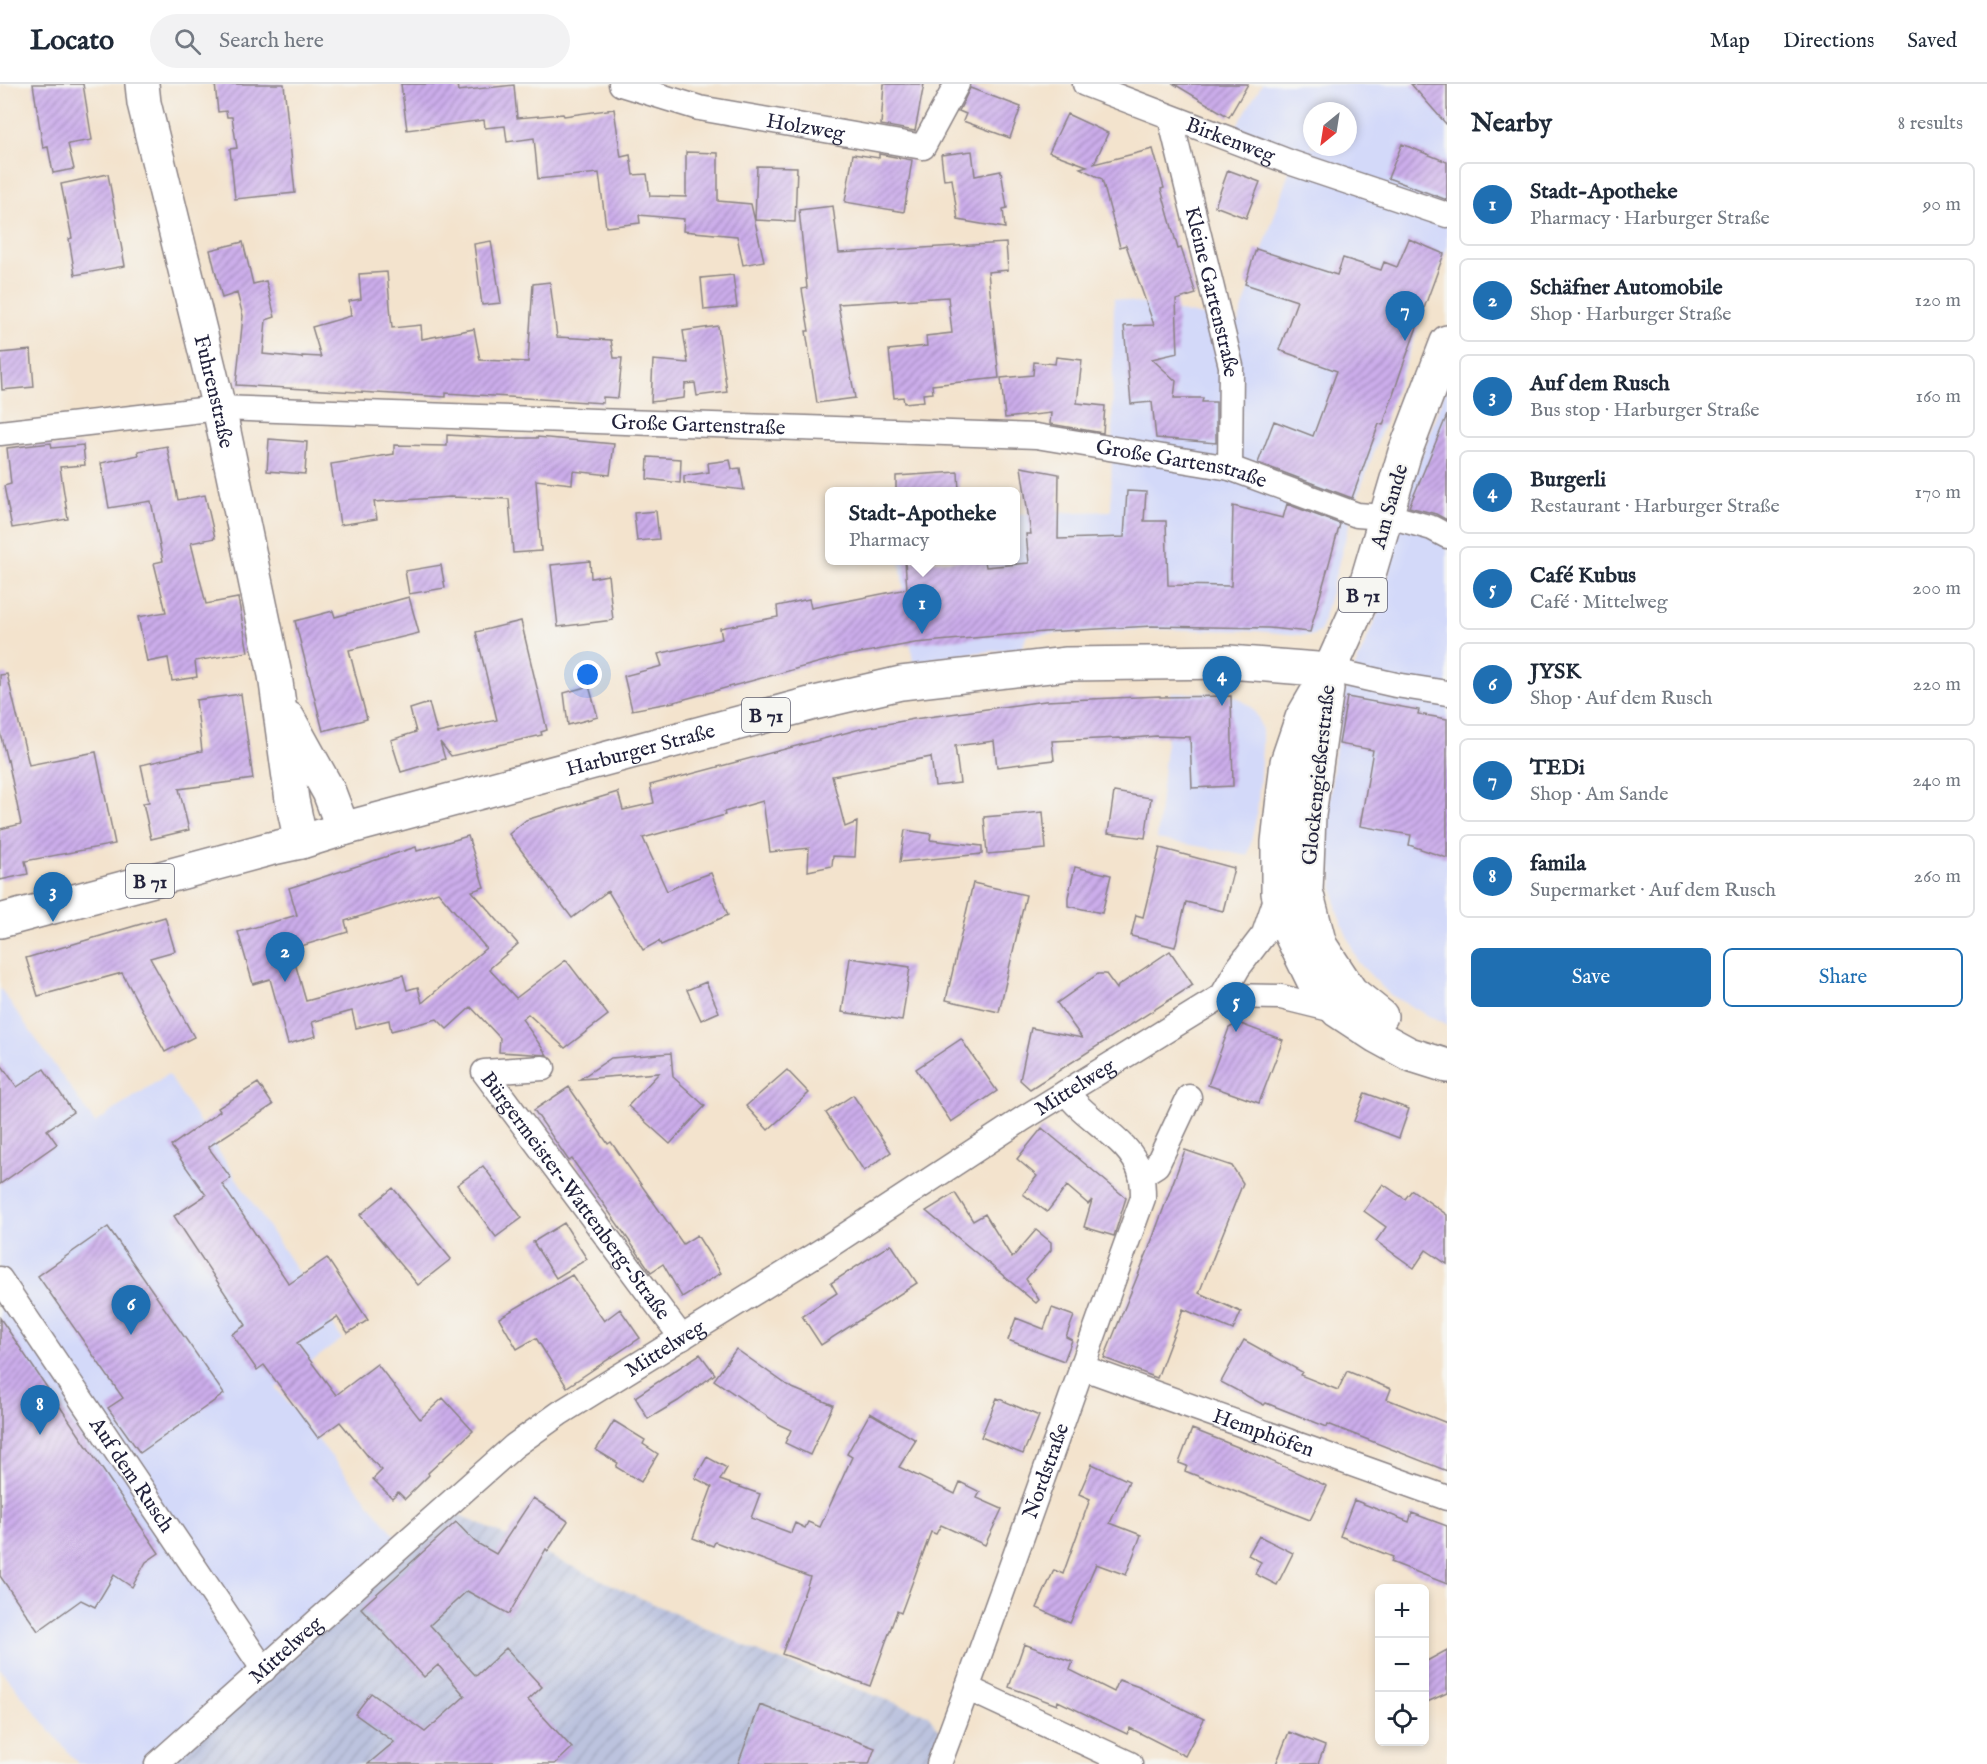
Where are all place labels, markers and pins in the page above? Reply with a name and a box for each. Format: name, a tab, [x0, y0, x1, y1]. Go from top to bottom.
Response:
pin: 7	[1386, 292, 1424, 341]
pin: 1	[902, 584, 942, 634]
pin: 4	[1202, 656, 1242, 706]
pin: 3	[34, 872, 72, 922]
pin: 2	[266, 932, 304, 982]
pin: 5	[1216, 982, 1256, 1032]
pin: 6	[112, 1286, 150, 1335]
pin: 8	[20, 1386, 60, 1435]

